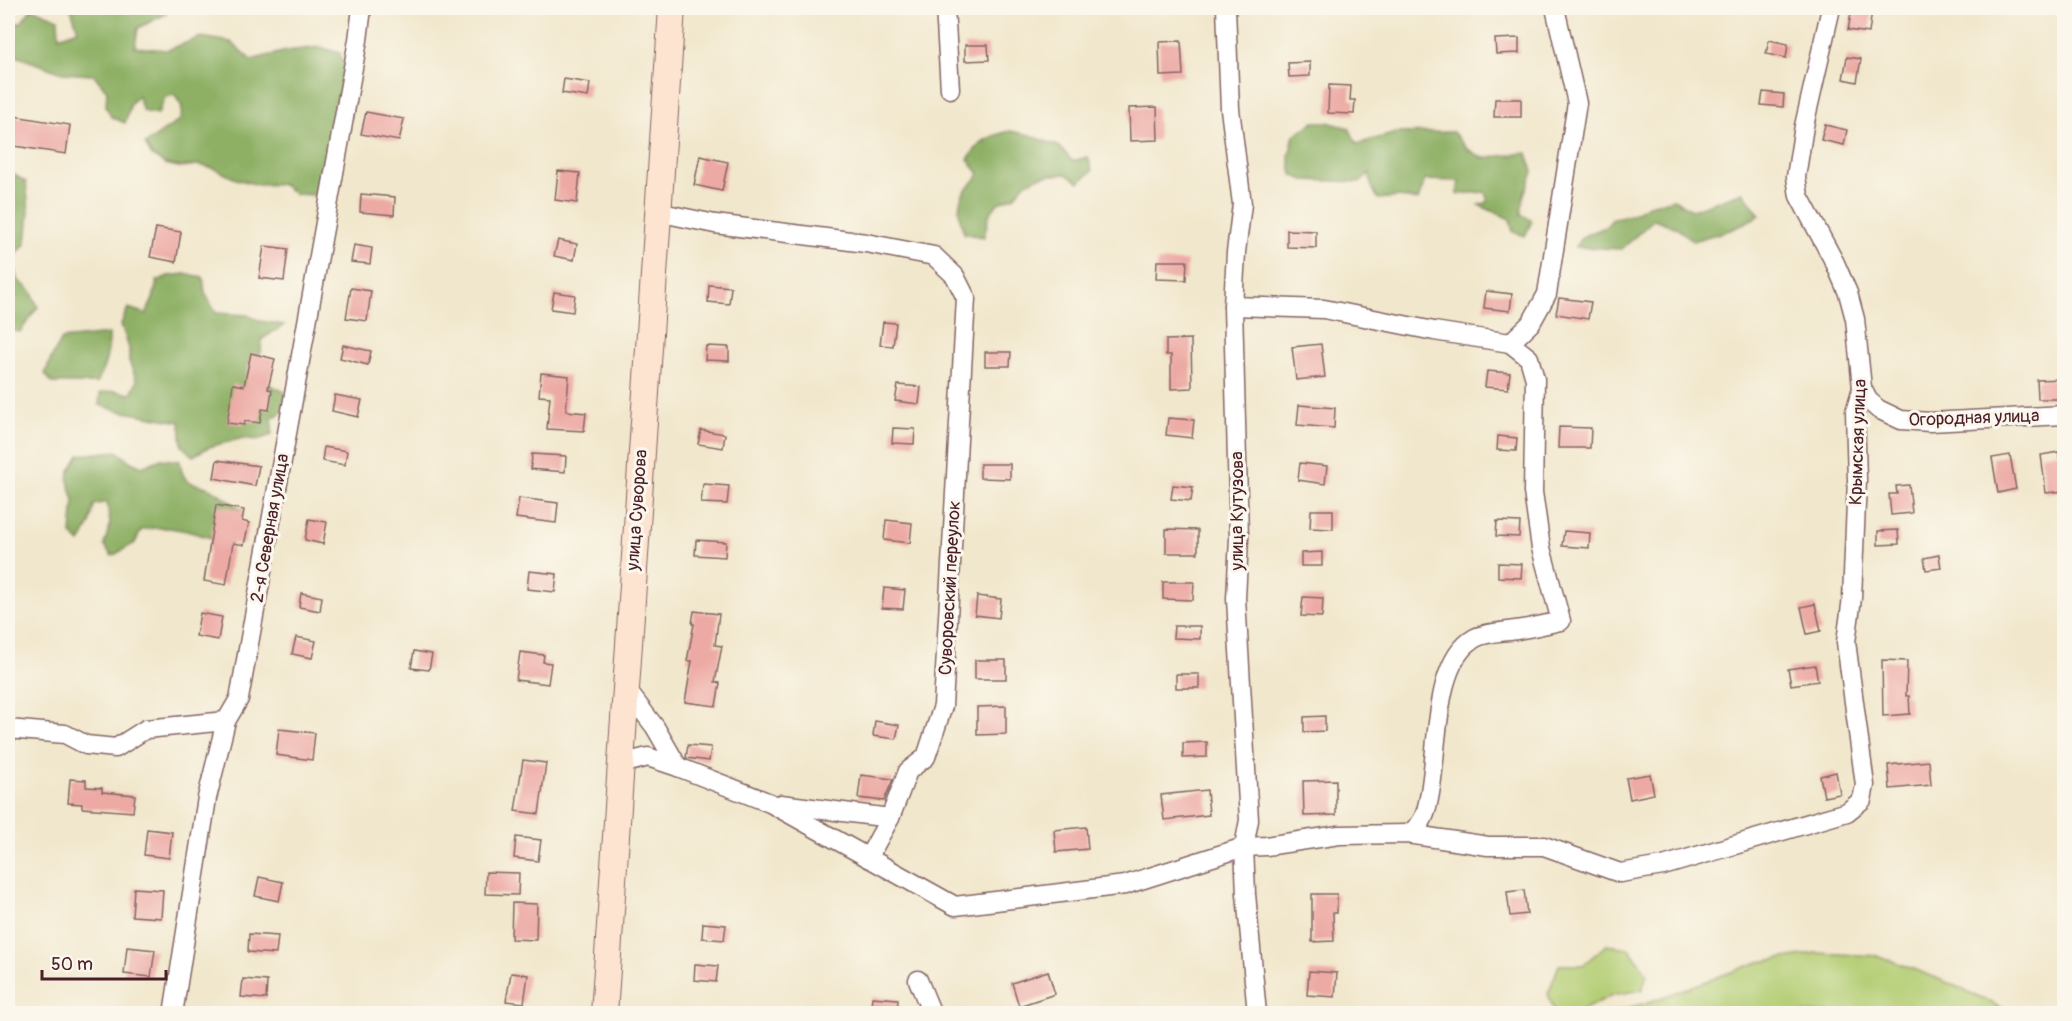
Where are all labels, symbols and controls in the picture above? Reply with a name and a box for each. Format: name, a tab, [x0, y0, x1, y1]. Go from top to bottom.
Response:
street label: Крымская улица	[1844, 378, 1872, 506]
street label: Огородная улица	[1908, 404, 2040, 432]
street label: улица Суворова	[621, 449, 653, 572]
street label: улица Кутузова	[1226, 451, 1249, 572]
street label: 2-я Северная улица	[246, 452, 294, 604]
street label: Суворовский переулок	[934, 500, 966, 676]
scale bar	[42, 943, 166, 981]
text: 50 m	[51, 953, 93, 976]

